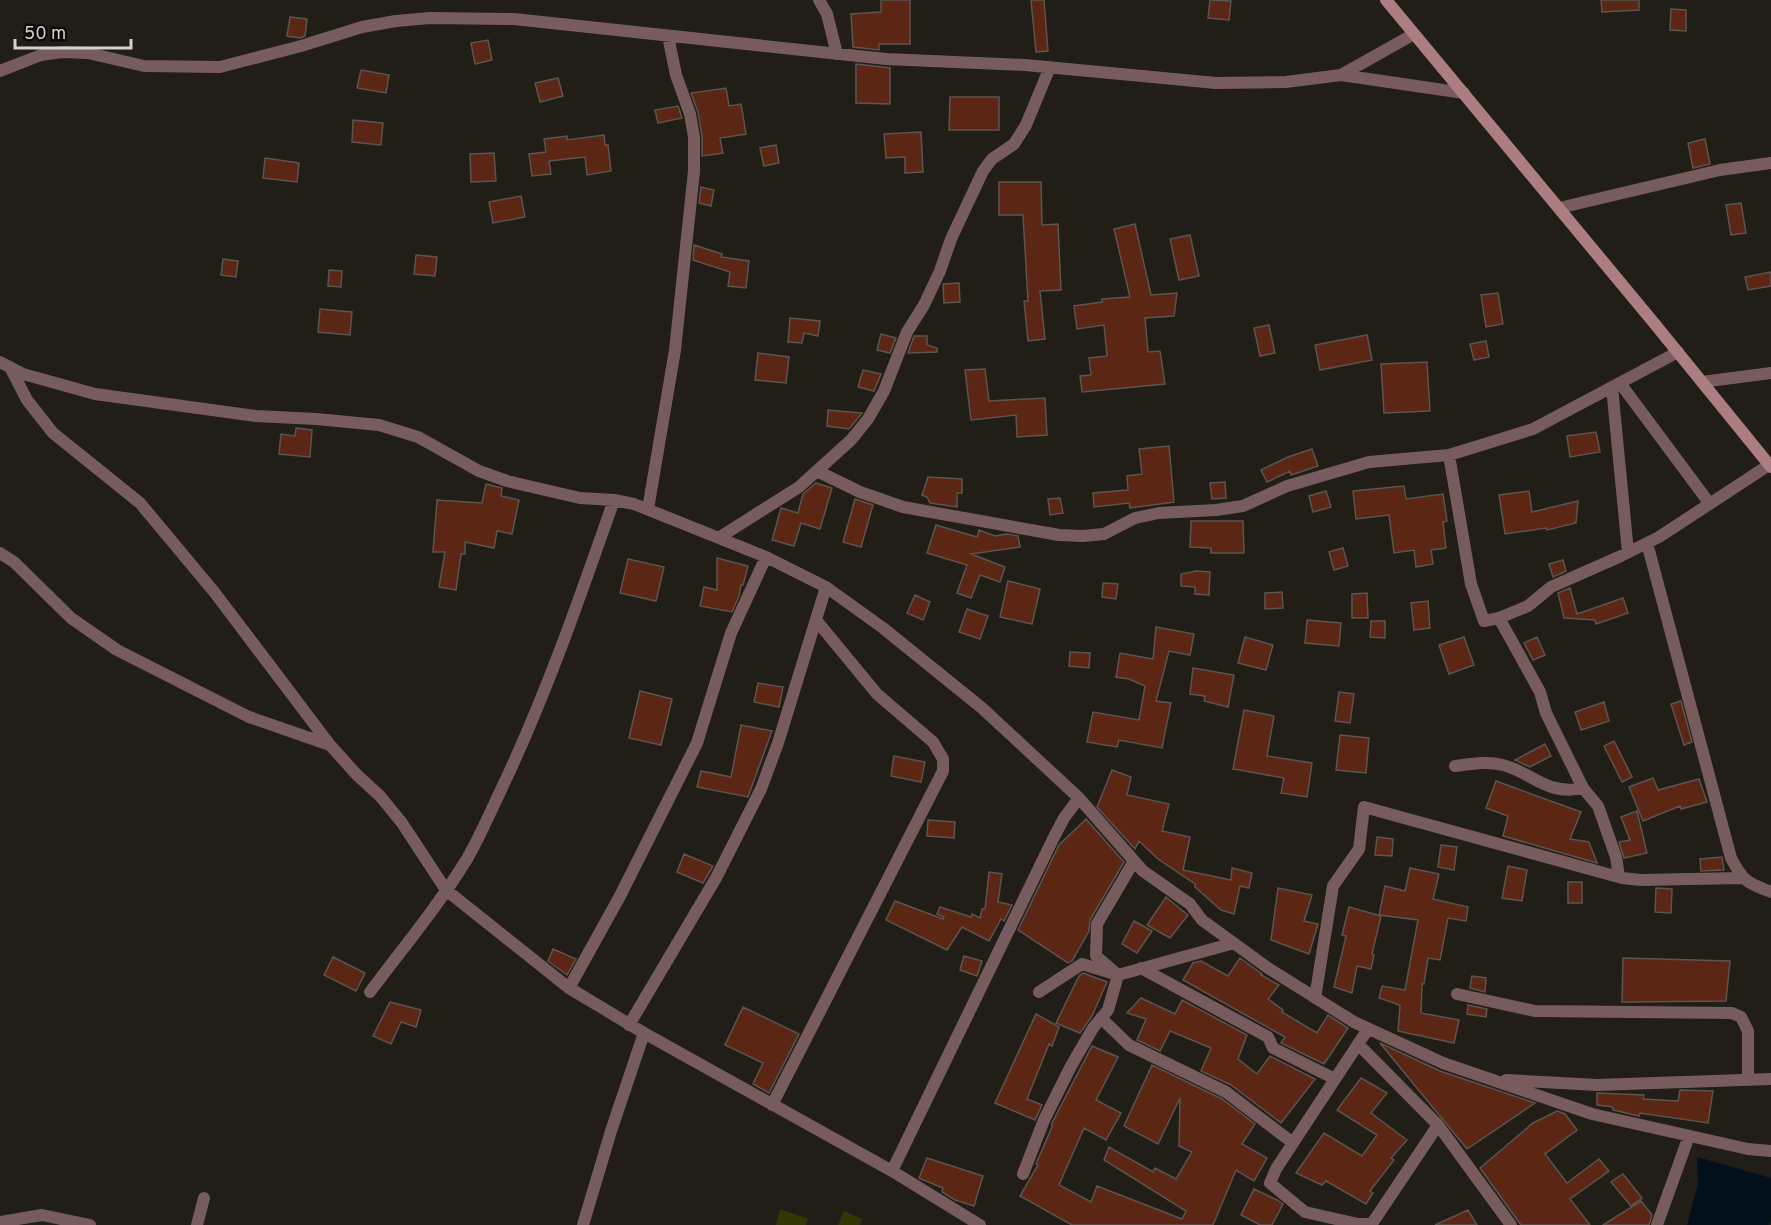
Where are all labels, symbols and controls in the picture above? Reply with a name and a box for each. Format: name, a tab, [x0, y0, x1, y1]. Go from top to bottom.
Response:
scale bar	[15, 12, 130, 50]
text: 50 m	[24, 23, 66, 46]

